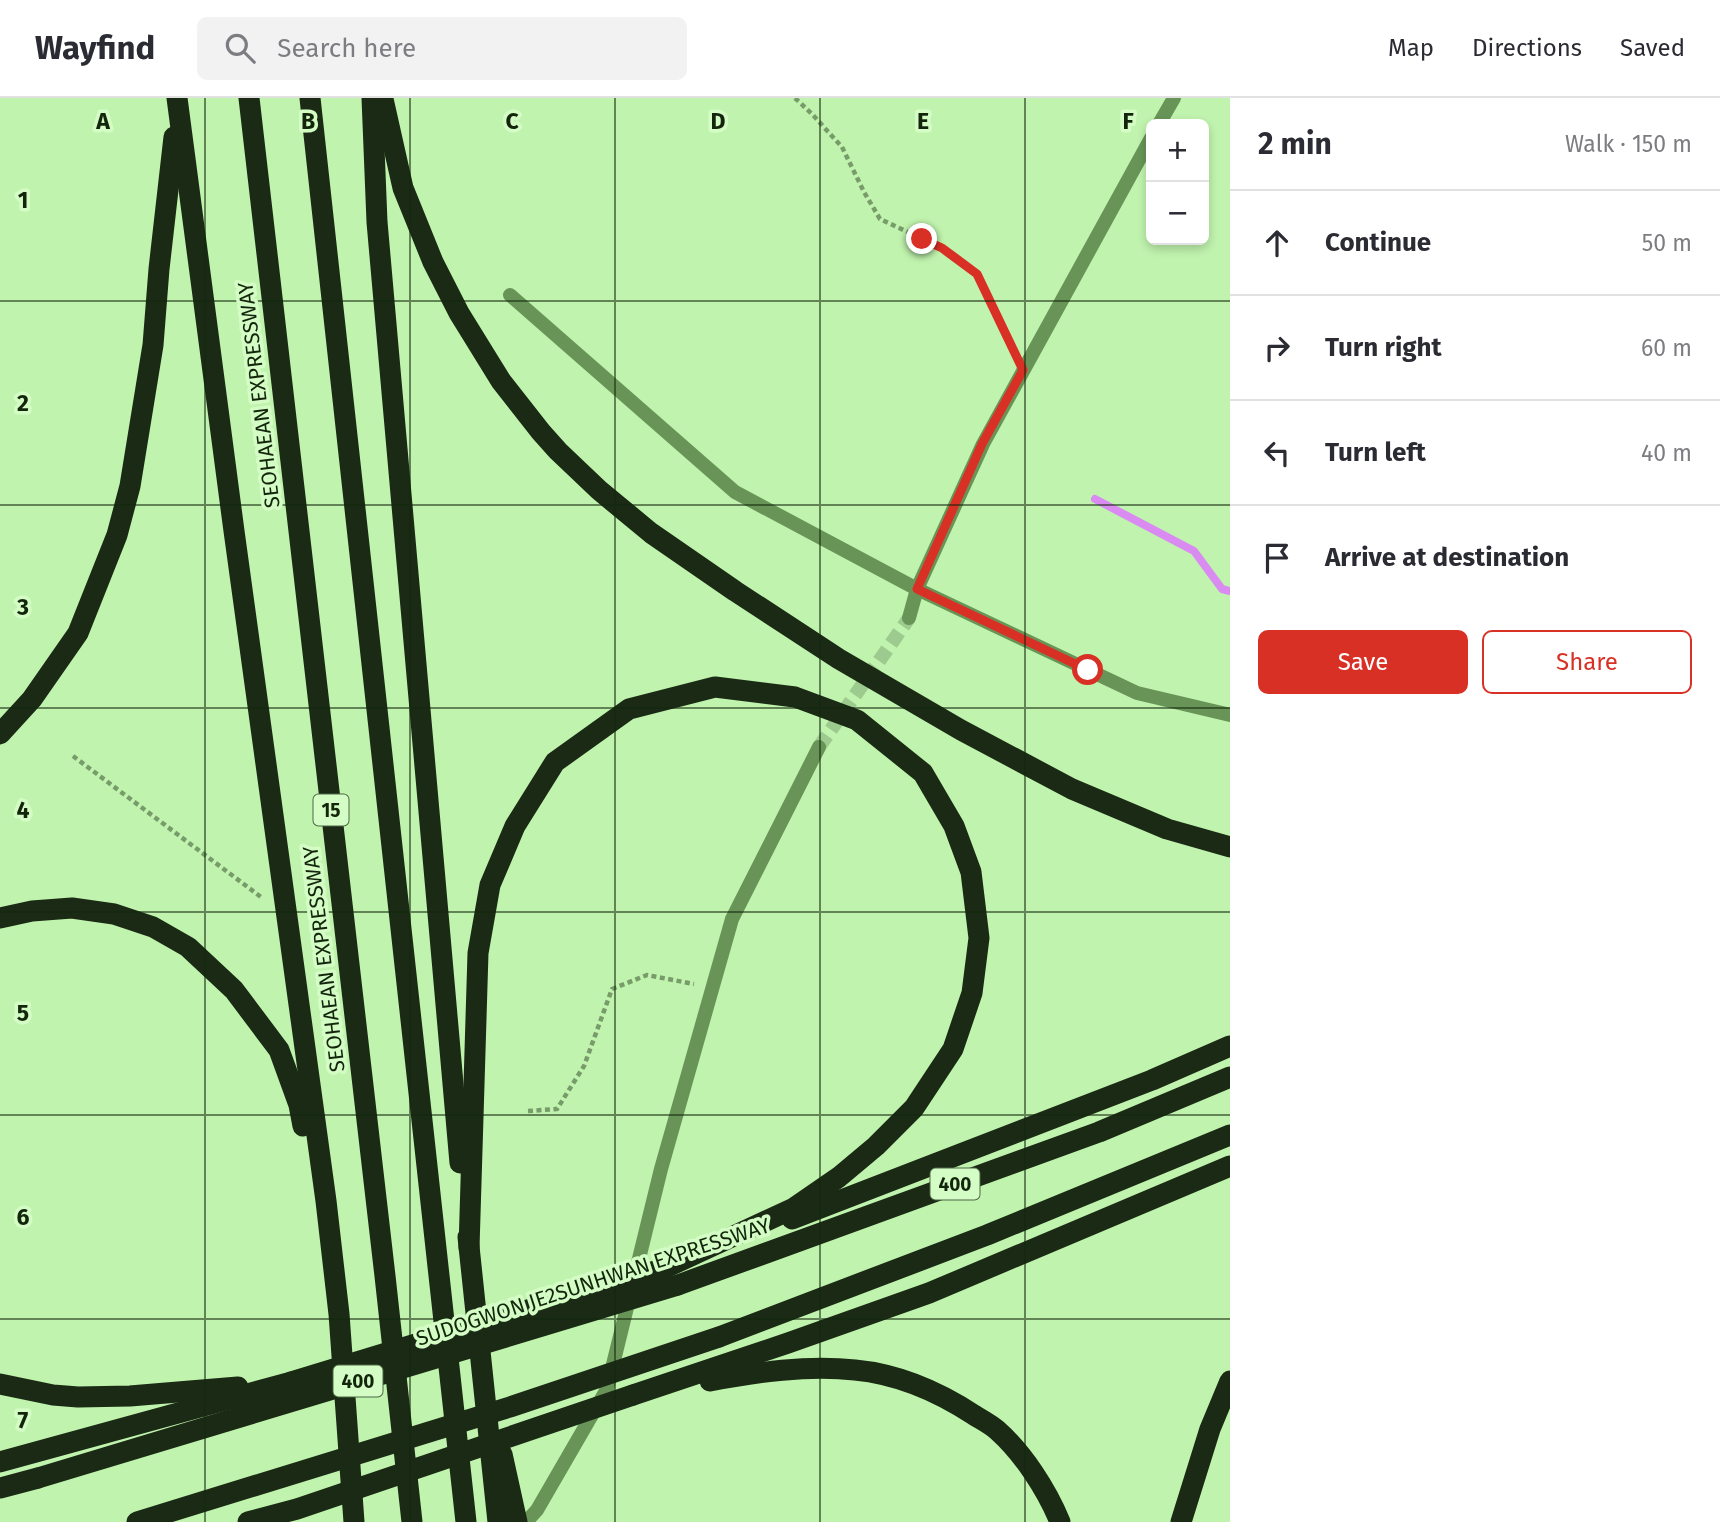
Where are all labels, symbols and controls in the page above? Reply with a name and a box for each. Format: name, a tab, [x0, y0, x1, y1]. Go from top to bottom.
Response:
search box	[197, 17, 687, 80]
text: Wayfind	[35, 28, 155, 68]
icon: search	[221, 29, 259, 67]
text: Search here	[277, 33, 416, 64]
text: Map	[1388, 34, 1434, 62]
text: Directions	[1472, 34, 1582, 62]
text: Saved	[1620, 34, 1685, 62]
text: A	[95, 107, 110, 135]
text: B	[301, 107, 315, 135]
text: C	[505, 107, 519, 135]
text: D	[711, 107, 726, 135]
text: E	[917, 107, 929, 135]
text: F	[1122, 107, 1134, 135]
map controls	[1146, 119, 1209, 245]
button: +	[1146, 119, 1209, 182]
text: 2 min	[1258, 126, 1332, 162]
text: Walk · 150 m	[1565, 130, 1692, 158]
button: −	[1146, 182, 1209, 245]
text: 1	[18, 186, 28, 214]
route end	[906, 223, 937, 254]
icon: ahead	[1258, 224, 1296, 262]
text: Continue	[1325, 227, 1431, 258]
text: 50 m	[1642, 229, 1692, 257]
street label: SEOHAEAN EXPRESSWAY	[232, 280, 286, 509]
icon: right	[1258, 329, 1296, 367]
text: Turn right	[1325, 332, 1442, 363]
text: 60 m	[1641, 334, 1692, 362]
text: 2	[17, 389, 29, 417]
icon: left	[1258, 434, 1296, 472]
text: Turn left	[1325, 437, 1426, 468]
text: 40 m	[1641, 439, 1692, 467]
icon: arrive	[1258, 539, 1296, 577]
text: Arrive at destination	[1325, 542, 1569, 573]
text: 3	[16, 593, 29, 621]
button: Save	[1258, 630, 1468, 694]
button: Share	[1482, 630, 1692, 694]
route start	[1072, 654, 1103, 685]
road number: 15	[314, 794, 348, 825]
text: 4	[17, 796, 30, 824]
street label: SEOHAEAN EXPRESSWAY	[297, 844, 351, 1073]
text: 5	[17, 999, 29, 1027]
road number: 400	[930, 1168, 979, 1200]
text: 6	[17, 1203, 30, 1231]
street label: SUDOGWON JE2SUNHWAN EXPRESSWAY	[413, 1212, 774, 1352]
road number: 400	[334, 1366, 382, 1396]
text: 7	[18, 1406, 29, 1434]

